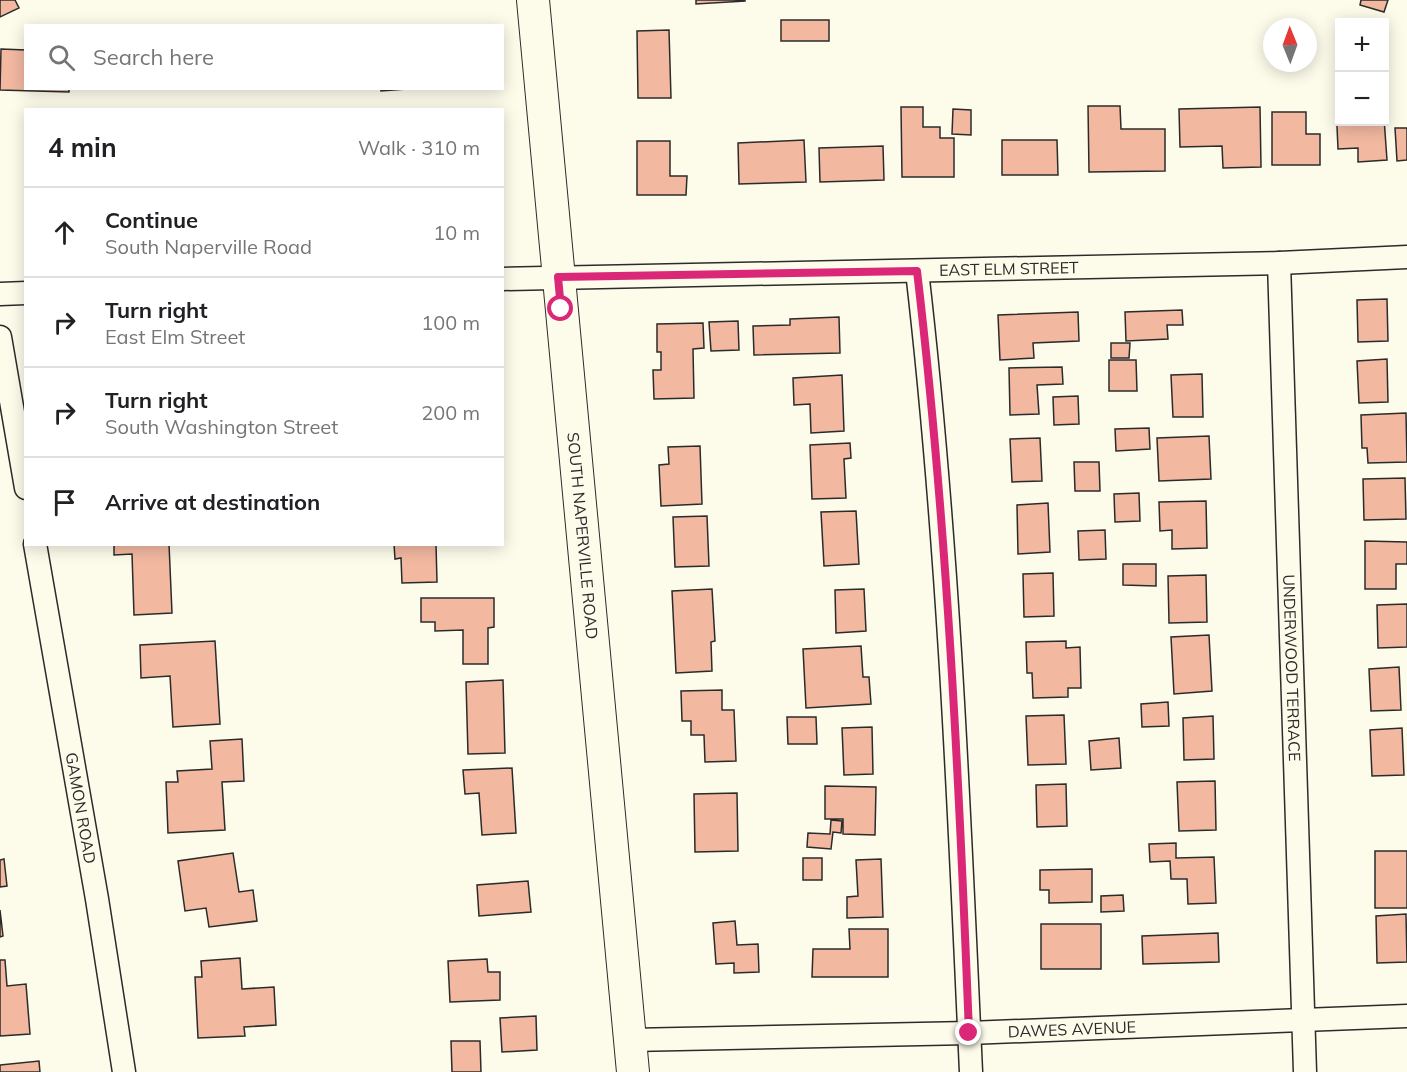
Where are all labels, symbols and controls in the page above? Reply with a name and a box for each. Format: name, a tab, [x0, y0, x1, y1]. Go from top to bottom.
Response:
north arrow	[1263, 18, 1317, 72]
map controls	[1335, 18, 1389, 126]
button: +	[1335, 18, 1389, 72]
search box	[24, 24, 504, 90]
icon: search	[45, 41, 78, 74]
text: Search here	[93, 43, 214, 71]
button: −	[1335, 72, 1389, 126]
text: 4 min	[48, 131, 117, 164]
text: Walk · 310 m	[358, 135, 480, 160]
text: Continue	[105, 206, 198, 234]
icon: ahead	[48, 216, 81, 249]
text: 10 m	[433, 220, 480, 245]
text: South Naperville Road	[105, 234, 312, 259]
street label: EAST ELM STREET	[939, 257, 1079, 280]
route start	[547, 295, 573, 321]
text: Turn right	[105, 296, 208, 324]
icon: right	[48, 306, 81, 339]
text: 100 m	[421, 310, 480, 335]
text: East Elm Street	[105, 324, 245, 349]
text: Turn right	[105, 386, 208, 414]
icon: right	[48, 396, 81, 429]
text: 200 m	[421, 400, 480, 425]
text: South Washington Street	[105, 414, 338, 439]
street label: SOUTH NAPERVILLE ROAD	[563, 431, 603, 640]
icon: arrive	[48, 486, 81, 519]
text: Arrive at destination	[105, 488, 320, 516]
street label: UNDERWOOD TERRACE	[1279, 574, 1305, 762]
street label: GAMON ROAD	[62, 751, 101, 865]
street label: DAWES AVENUE	[1007, 1017, 1136, 1041]
route end	[955, 1019, 981, 1045]

